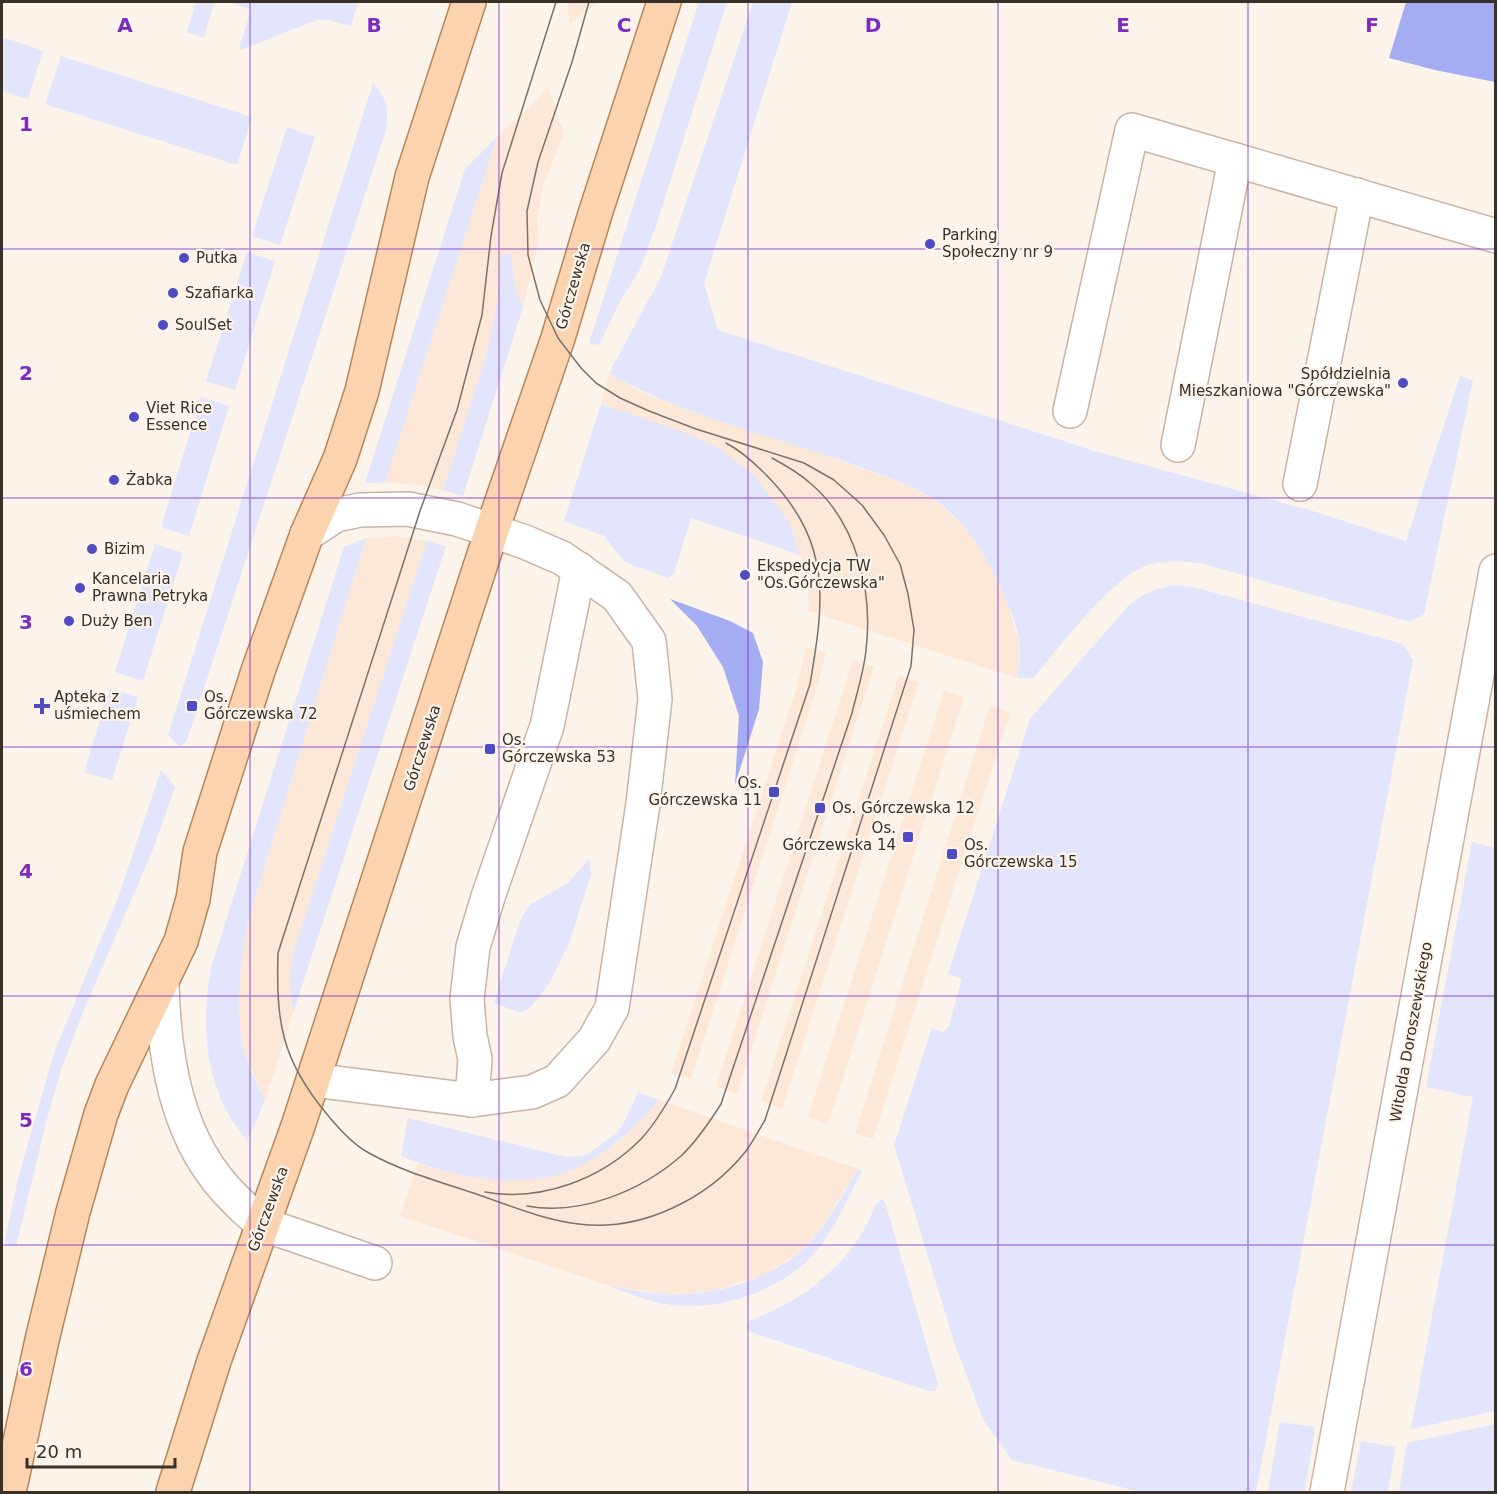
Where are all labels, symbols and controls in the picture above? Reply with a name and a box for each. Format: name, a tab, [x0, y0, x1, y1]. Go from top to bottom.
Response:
text: A	[117, 13, 133, 37]
text: B	[366, 13, 382, 37]
text: C	[617, 13, 631, 37]
text: D	[865, 13, 881, 37]
text: E	[1116, 13, 1130, 37]
text: F	[1365, 13, 1379, 37]
text: 1	[19, 112, 33, 136]
place label: Parking Społeczny nr 9	[942, 226, 1053, 261]
marker: Parking Społeczny nr 9	[923, 237, 937, 251]
street label: Górczewska	[552, 240, 594, 332]
place label: Putka	[196, 249, 238, 267]
marker: Putka	[177, 251, 191, 265]
place label: Szafiarka	[185, 284, 254, 302]
marker: Szafiarka	[166, 286, 180, 300]
place label: SoulSet	[175, 316, 232, 334]
marker: SoulSet	[156, 318, 170, 332]
text: 2	[19, 361, 33, 385]
place label: Spółdzielnia Mieszkaniowa "Górczewska"	[1179, 365, 1391, 400]
marker: Spółdzielnia Mieszkaniowa "Górczewska"	[1396, 376, 1410, 390]
place label: Viet Rice Essence	[146, 399, 212, 434]
marker: Viet Rice Essence	[127, 410, 141, 424]
place label: Żabka	[126, 470, 173, 489]
marker: Żabka	[107, 473, 121, 487]
place label: Bizim	[104, 540, 145, 558]
marker: Bizim	[85, 542, 99, 556]
place label: Ekspedycja TW "Os.Górczewska"	[757, 557, 885, 592]
marker: Ekspedycja TW "Os.Górczewska"	[738, 568, 752, 582]
place label: Kancelaria Prawna Petryka	[92, 570, 208, 605]
marker: Kancelaria Prawna Petryka	[73, 581, 87, 595]
text: 3	[19, 610, 33, 634]
place label: Duży Ben	[81, 612, 153, 630]
marker: Duży Ben	[62, 614, 76, 628]
place label: Apteka z uśmiechem	[54, 688, 141, 723]
place label: Os. Górczewska 72	[204, 688, 318, 723]
marker: Apteka z uśmiechem	[35, 699, 49, 713]
marker: Os. Górczewska 72	[185, 699, 199, 713]
street label: Górczewska	[400, 703, 444, 793]
place label: Os. Górczewska 53	[502, 731, 616, 766]
marker: Os. Górczewska 53	[483, 742, 497, 756]
place label: Os. Górczewska 11	[648, 774, 762, 809]
marker: Os. Górczewska 11	[767, 785, 781, 799]
place label: Os. Górczewska 12	[832, 799, 975, 817]
marker: Os. Górczewska 12	[813, 801, 827, 815]
place label: Os. Górczewska 14	[782, 819, 896, 854]
marker: Os. Górczewska 14	[901, 830, 915, 844]
place label: Os. Górczewska 15	[964, 836, 1078, 871]
marker: Os. Górczewska 15	[945, 847, 959, 861]
text: 4	[19, 859, 33, 883]
street label: Witolda Doroszewskiego	[1386, 940, 1436, 1124]
text: 5	[19, 1108, 33, 1132]
street label: Górczewska	[244, 1164, 292, 1254]
text: 6	[19, 1357, 33, 1381]
scale bar	[27, 1431, 176, 1469]
text: 20 m	[36, 1441, 82, 1462]

